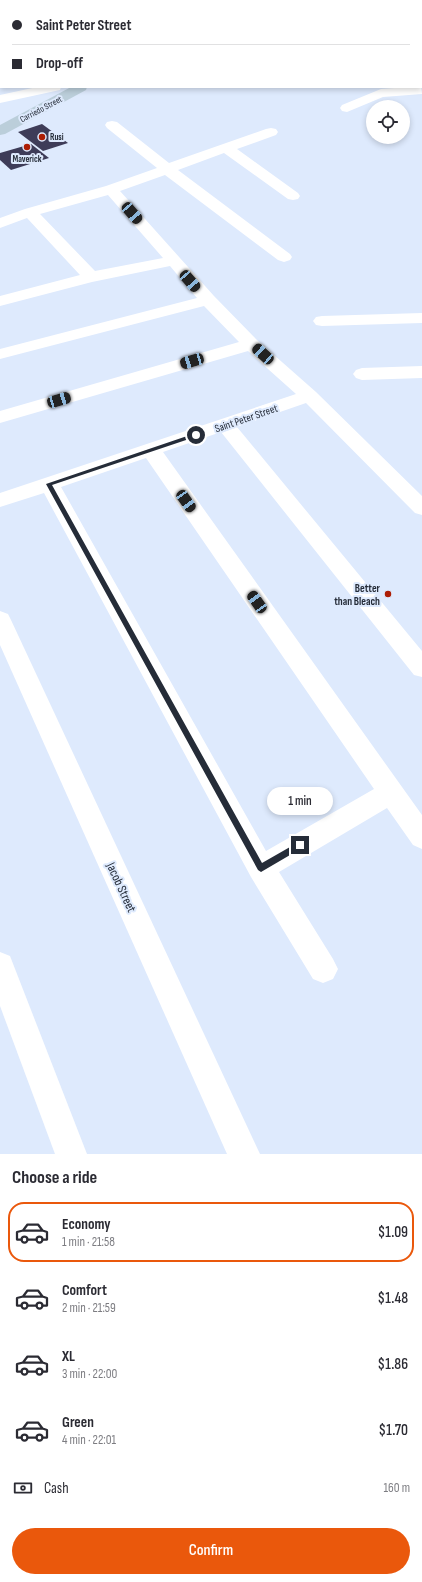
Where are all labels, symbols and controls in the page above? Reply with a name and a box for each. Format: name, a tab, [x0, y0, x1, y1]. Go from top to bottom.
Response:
text: Saint Peter Street	[36, 16, 131, 35]
text: Drop-off	[36, 54, 83, 73]
street label: Carriedo Street	[18, 94, 64, 125]
map controls	[366, 100, 410, 144]
button: locate	[366, 100, 410, 144]
marker: Rusi	[37, 132, 47, 142]
place label: Rusi	[50, 132, 64, 143]
marker: Maverick	[22, 142, 32, 152]
place label: Maverick	[12, 154, 42, 165]
car	[120, 200, 144, 226]
car	[178, 268, 202, 294]
car	[250, 342, 276, 366]
car	[179, 352, 205, 370]
car	[46, 391, 72, 409]
street label: Saint Peter Street	[213, 401, 280, 435]
route start	[187, 426, 205, 444]
car	[174, 488, 198, 514]
place label: Better than Bleach	[334, 582, 381, 608]
car	[245, 589, 269, 615]
marker: Better than Bleach	[383, 589, 393, 599]
callout: 1 min	[267, 787, 333, 815]
text: 1 min	[288, 793, 312, 809]
route end	[291, 836, 309, 854]
street label: Jacob Street	[102, 859, 140, 915]
text: Choose a ride	[12, 1167, 97, 1188]
icon: car	[14, 1214, 50, 1250]
text: Economy	[62, 1215, 111, 1234]
text: $1.09	[378, 1223, 408, 1242]
text: 1 min · 21:58	[62, 1234, 115, 1250]
icon: car	[14, 1280, 50, 1316]
text: Comfort	[62, 1281, 107, 1300]
text: $1.48	[378, 1289, 408, 1308]
text: 2 min · 21:59	[62, 1300, 116, 1316]
icon: car	[14, 1346, 50, 1382]
text: XL	[62, 1347, 75, 1366]
text: $1.86	[378, 1355, 408, 1374]
text: 3 min · 22:00	[62, 1366, 117, 1382]
icon: car	[14, 1412, 50, 1448]
text: Green	[62, 1413, 94, 1432]
text: $1.70	[379, 1421, 408, 1440]
text: 4 min · 22:01	[62, 1432, 116, 1448]
icon: cash	[12, 1477, 34, 1499]
text: Cash	[44, 1479, 69, 1498]
text: 160 m	[384, 1480, 410, 1496]
button: Confirm	[12, 1528, 410, 1574]

